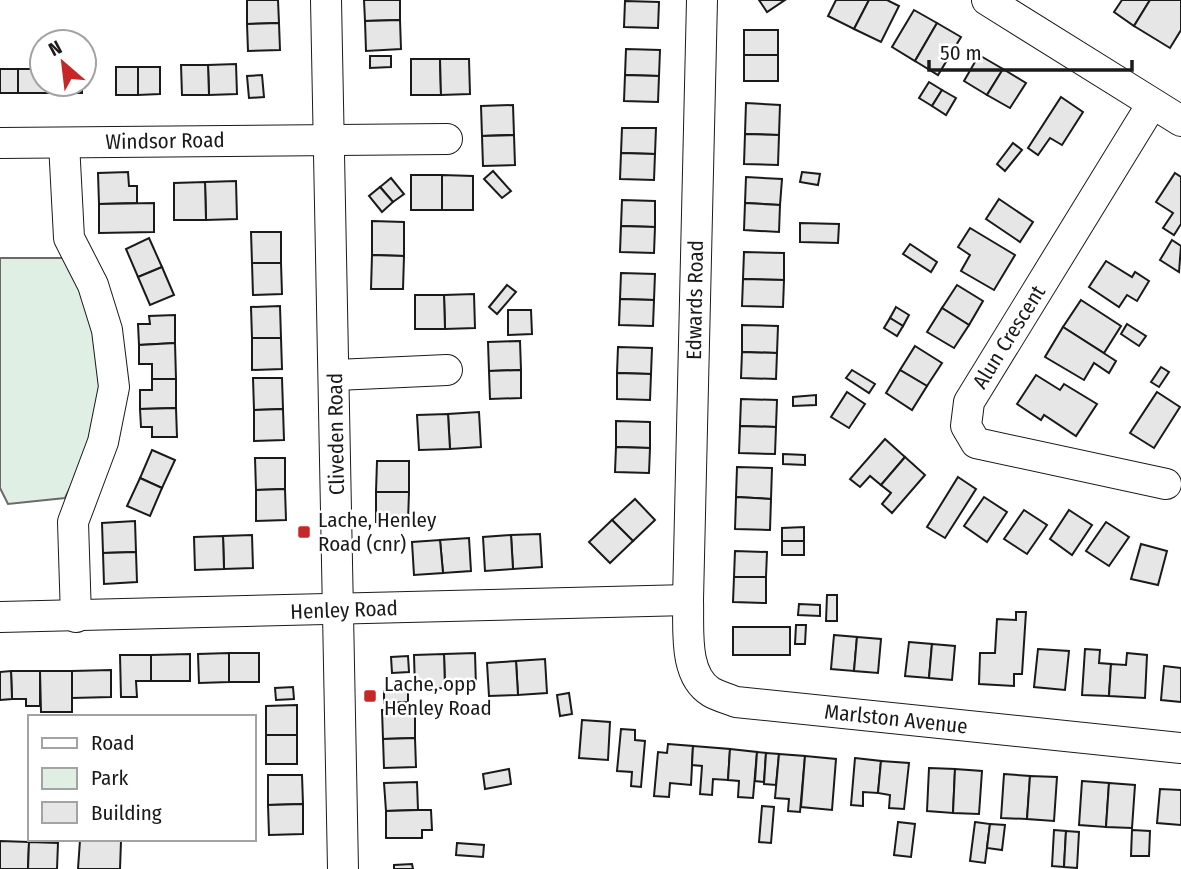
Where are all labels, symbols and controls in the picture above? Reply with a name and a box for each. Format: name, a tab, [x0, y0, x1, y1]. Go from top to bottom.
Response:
north arrow	[28, 28, 98, 98]
scale bar	[929, 28, 1132, 72]
text: N	[45, 36, 66, 61]
text: 50 m	[940, 40, 982, 66]
street label: Windsor Road	[105, 127, 225, 155]
street label: Edwards Road	[681, 240, 709, 360]
street label: Alun Crescent	[967, 280, 1051, 393]
street label: Cliveden Road	[322, 373, 350, 495]
place label: Lache, Henley Road (cnr)	[318, 507, 437, 557]
marker: Lache, Henley Road (cnr)	[296, 524, 312, 540]
street label: Henley Road	[290, 595, 398, 625]
place label: Lache, opp Henley Road	[384, 671, 492, 721]
marker: Lache, opp Henley Road	[362, 688, 378, 704]
street label: Marlston Avenue	[823, 699, 969, 739]
legend	[28, 715, 256, 841]
text: Road	[91, 730, 135, 756]
text: Park	[91, 765, 129, 791]
text: Building	[91, 800, 162, 826]

